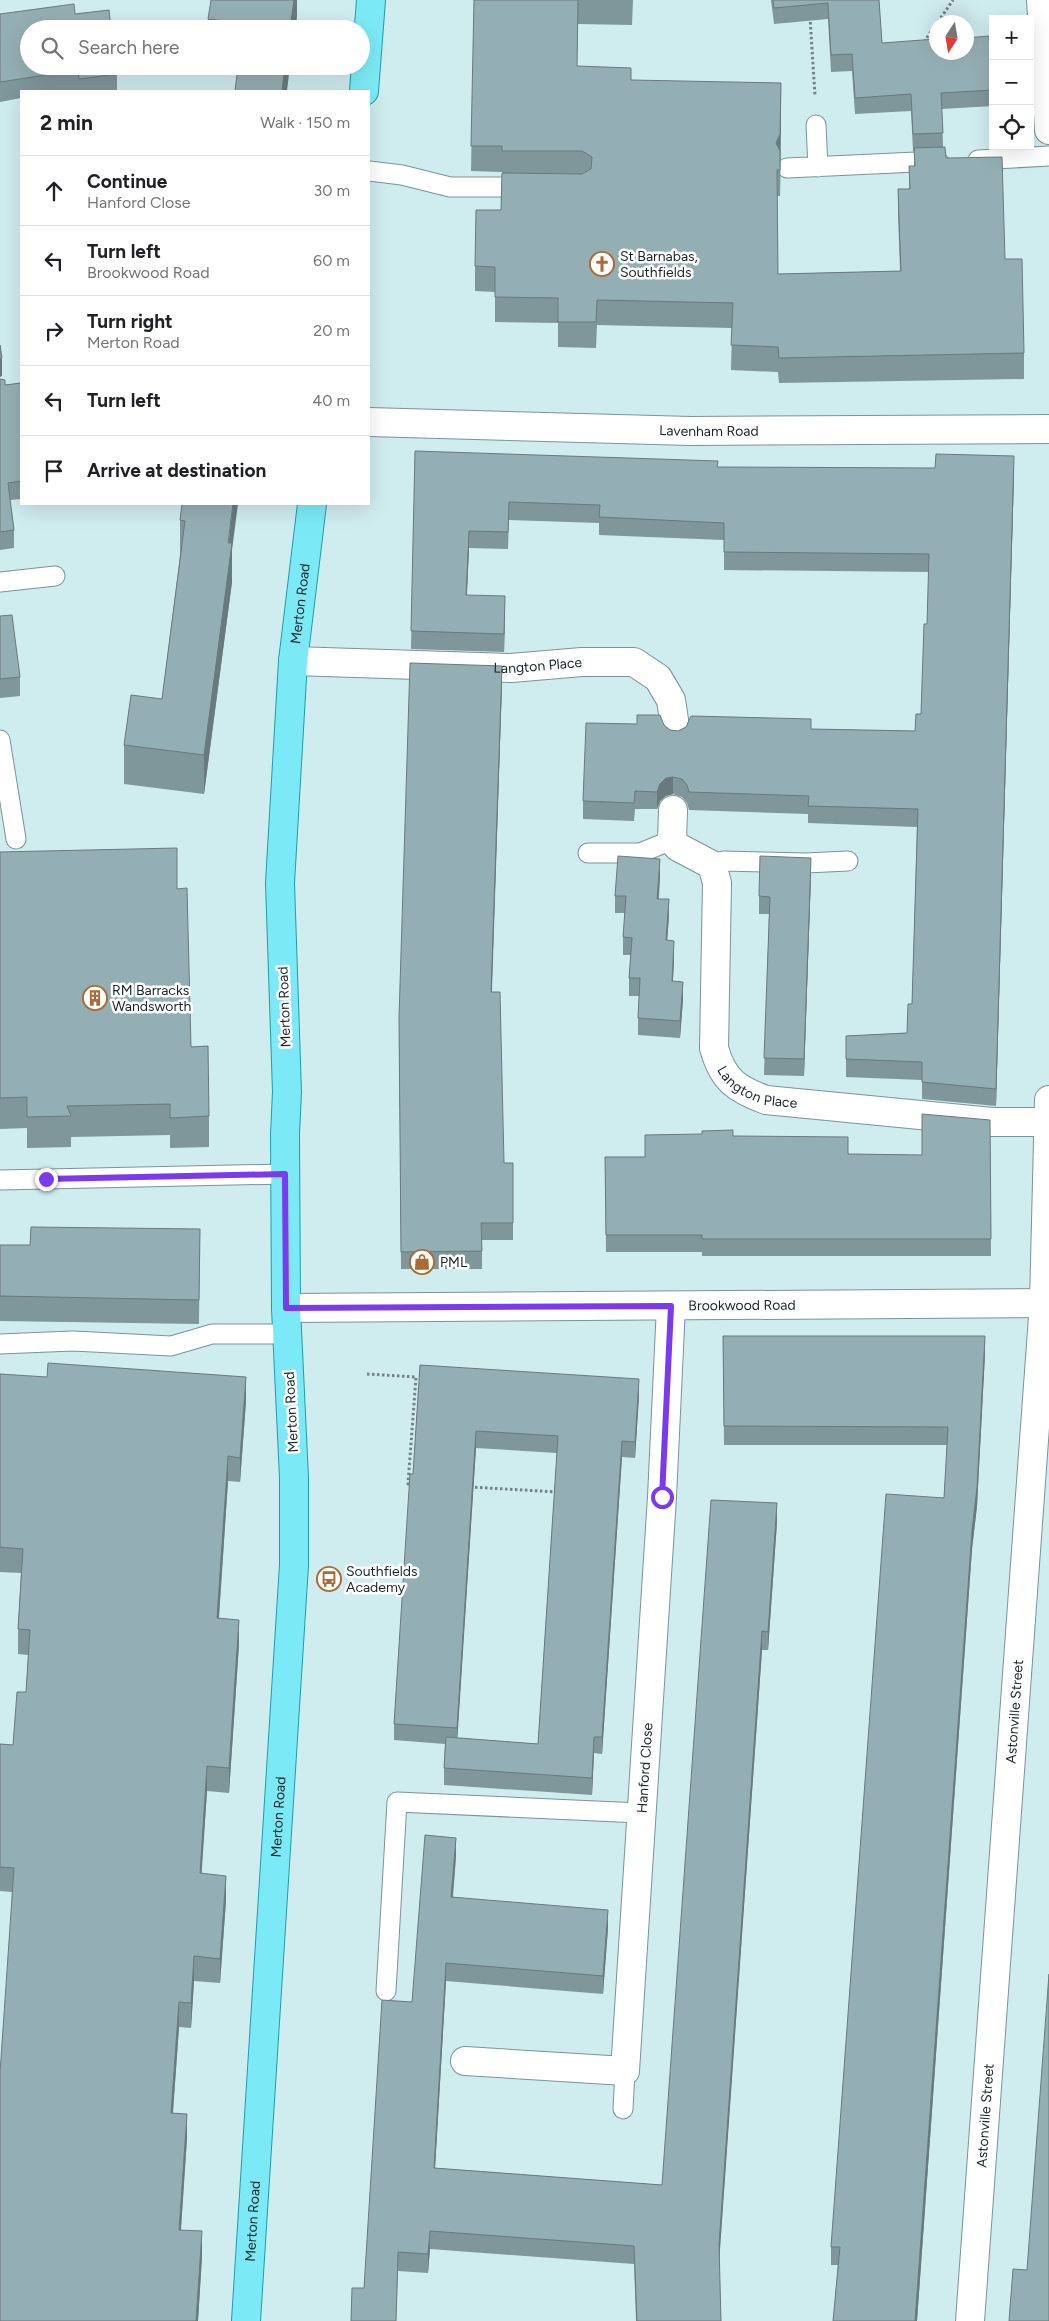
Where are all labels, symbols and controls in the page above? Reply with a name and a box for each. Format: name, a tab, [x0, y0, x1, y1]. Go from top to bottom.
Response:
north arrow	[929, 15, 974, 60]
map controls	[989, 15, 1034, 150]
button: +	[989, 15, 1034, 60]
search box	[20, 20, 370, 75]
icon: search	[38, 34, 66, 62]
text: Search here	[78, 36, 180, 59]
button: −	[989, 60, 1034, 105]
button: locate	[989, 105, 1034, 150]
text: 2 min	[40, 110, 93, 135]
text: Walk · 150 m	[260, 113, 350, 132]
text: Continue	[87, 170, 167, 193]
icon: ahead	[40, 177, 68, 205]
text: 30 m	[313, 181, 350, 200]
text: Hanford Close	[87, 193, 191, 212]
text: Turn left	[87, 240, 161, 263]
icon: left	[40, 247, 68, 275]
place label: St Barnabas, Southfields	[620, 248, 698, 281]
text: 60 m	[313, 251, 350, 270]
church icon: St Barnabas, Southfields	[589, 251, 615, 277]
text: Brookwood Road	[87, 263, 210, 282]
text: Turn right	[87, 310, 173, 333]
icon: right	[40, 317, 68, 345]
text: 20 m	[313, 321, 350, 340]
text: Merton Road	[87, 333, 180, 352]
icon: left	[40, 387, 68, 415]
text: Turn left	[87, 389, 161, 412]
text: 40 m	[312, 391, 350, 410]
street label: Lavenham Road	[659, 422, 759, 440]
icon: arrive	[40, 457, 68, 485]
text: Arrive at destination	[87, 459, 266, 482]
street label: Merton Road	[287, 562, 314, 645]
street label: Langton Place	[493, 654, 583, 677]
street label: Merton Road	[275, 966, 294, 1048]
place label: RM Barracks Wandsworth	[112, 982, 192, 1015]
building icon: RM Barracks Wandsworth	[82, 985, 108, 1011]
street label: Langton Place	[713, 1063, 798, 1112]
route end	[35, 1168, 58, 1191]
shop icon: PML	[409, 1249, 435, 1275]
place label: PML	[440, 1254, 468, 1271]
street label: Brookwood Road	[688, 1297, 796, 1314]
street label: Merton Road	[281, 1371, 302, 1453]
route start	[651, 1486, 674, 1509]
place label: Southfields Academy	[346, 1563, 418, 1596]
bus stop icon: Southfields Academy	[316, 1566, 342, 1592]
street label: Astonville Street	[1003, 1659, 1027, 1764]
street label: Hanford Close	[634, 1722, 656, 1814]
street label: Merton Road	[267, 1776, 290, 1858]
street label: Astonville Street	[973, 2063, 998, 2168]
street label: Merton Road	[242, 2180, 264, 2262]

